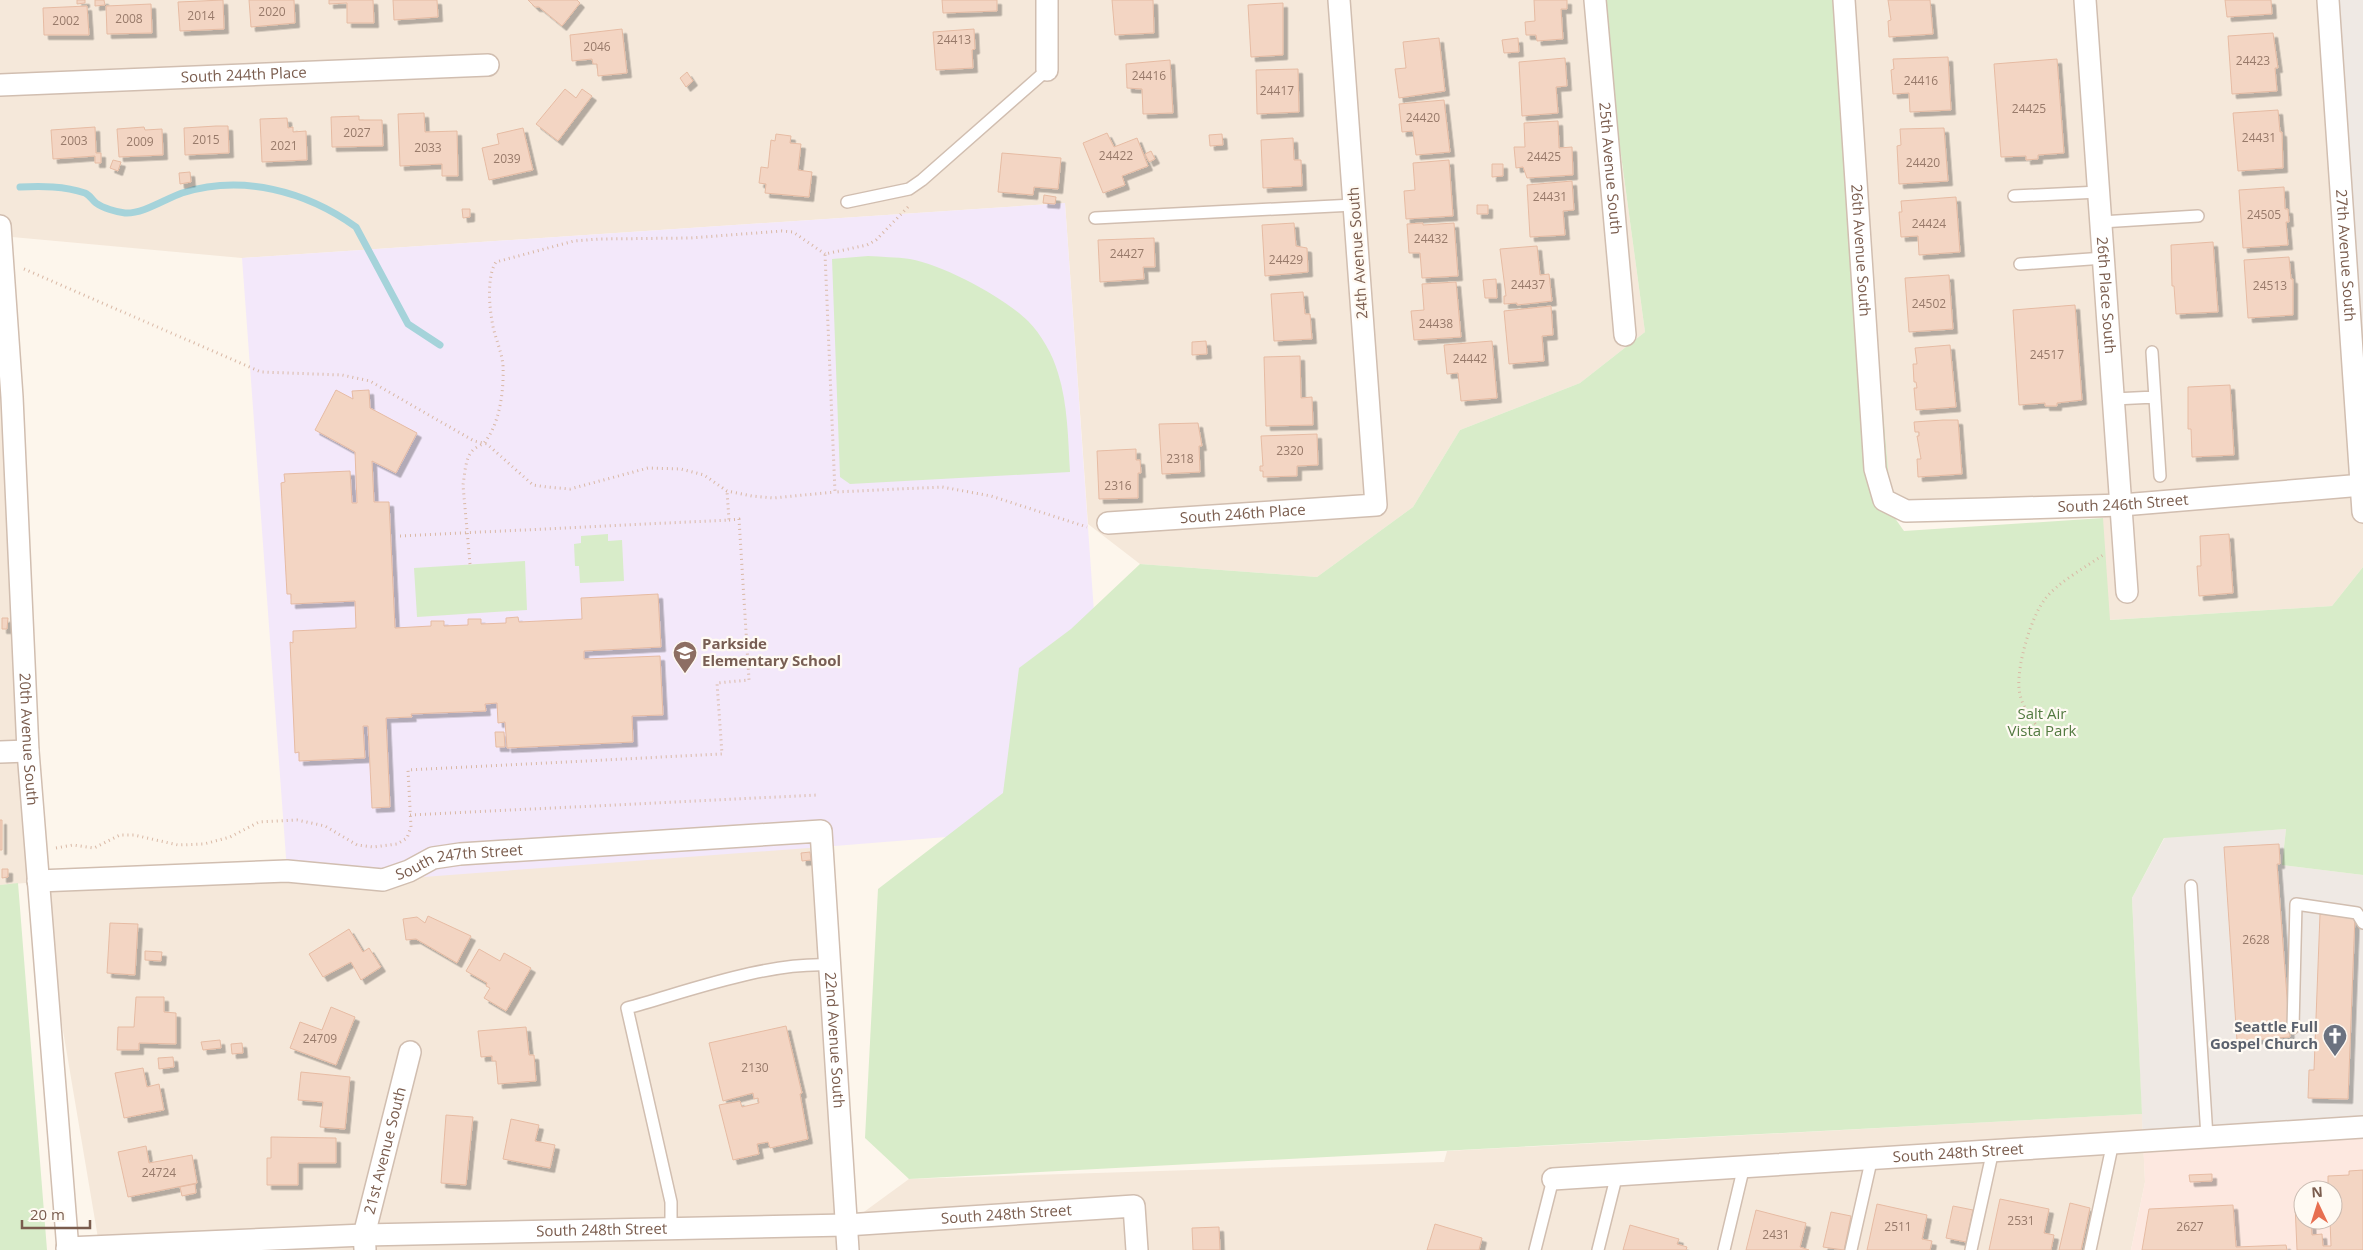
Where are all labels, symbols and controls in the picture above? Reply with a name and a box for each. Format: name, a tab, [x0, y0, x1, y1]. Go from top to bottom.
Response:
house number: 2020	[258, 3, 286, 20]
house number: 2014	[187, 7, 215, 24]
house number: 2008	[115, 10, 143, 27]
house number: 2002	[52, 12, 80, 29]
house number: 24413	[937, 31, 971, 48]
house number: 2046	[583, 38, 611, 55]
house number: 24423	[2236, 52, 2270, 69]
street label: South 244th Place	[180, 61, 307, 87]
house number: 24416	[1132, 67, 1166, 84]
house number: 24416	[1904, 72, 1938, 89]
house number: 24417	[1260, 82, 1294, 99]
house number: 24425	[2012, 100, 2046, 117]
street label: 25th Avenue South	[1595, 101, 1627, 235]
house number: 24420	[1406, 109, 1440, 126]
house number: 2027	[343, 124, 371, 141]
house number: 24431	[2242, 129, 2276, 146]
house number: 2015	[192, 131, 220, 148]
house number: 2003	[60, 132, 88, 149]
house number: 2009	[126, 133, 154, 150]
house number: 2021	[270, 137, 298, 154]
house number: 2033	[414, 139, 442, 156]
house number: 24422	[1099, 147, 1133, 164]
house number: 24425	[1527, 148, 1561, 165]
house number: 2039	[493, 150, 521, 167]
house number: 24420	[1906, 154, 1940, 171]
street label: 26th Avenue South	[1847, 183, 1876, 317]
street label: 24th Avenue South	[1342, 186, 1372, 320]
house number: 24431	[1533, 188, 1567, 205]
street label: 27th Avenue South	[2332, 188, 2361, 322]
house number: 24505	[2247, 206, 2281, 223]
house number: 24424	[1912, 215, 1946, 232]
house number: 24432	[1414, 230, 1448, 247]
street label: 26th Place South	[2093, 236, 2121, 354]
house number: 24427	[1110, 245, 1144, 262]
house number: 24429	[1269, 251, 1303, 268]
house number: 24437	[1511, 276, 1545, 293]
house number: 24513	[2253, 277, 2287, 294]
house number: 24502	[1912, 295, 1946, 312]
house number: 24438	[1419, 315, 1453, 332]
house number: 24517	[2030, 346, 2064, 363]
house number: 24442	[1453, 350, 1487, 367]
house number: 2320	[1276, 442, 1304, 459]
house number: 2318	[1166, 450, 1194, 467]
house number: 2316	[1104, 477, 1132, 494]
street label: South 246th Street	[2057, 489, 2189, 516]
street label: South 246th Place	[1179, 499, 1306, 527]
place label: Parkside Elementary School	[702, 633, 841, 670]
school or university icon: Parkside Elementary School	[672, 640, 698, 674]
street label: 20th Avenue South	[15, 672, 43, 806]
park label: Salt Air Vista Park	[2008, 703, 2077, 740]
street label: South 247th Street	[392, 839, 523, 884]
house number: 2628	[2242, 931, 2270, 948]
street label: 22nd Avenue South	[821, 971, 850, 1109]
place label: Seattle Full Gospel Church	[2210, 1016, 2318, 1053]
church icon: Seattle Full Gospel Church	[2322, 1023, 2348, 1057]
house number: 24709	[303, 1030, 337, 1047]
house number: 2130	[741, 1059, 769, 1076]
street label: 21st Avenue South	[359, 1085, 410, 1216]
street label: South 248th Street	[1892, 1138, 2024, 1166]
house number: 24724	[142, 1164, 176, 1181]
north arrow	[2293, 1180, 2343, 1230]
text: N	[2311, 1182, 2323, 1201]
scale bar	[22, 1198, 90, 1230]
street label: South 248th Street	[940, 1199, 1072, 1228]
text: 20 m	[30, 1204, 65, 1224]
house number: 2531	[2007, 1212, 2035, 1229]
street label: South 248th Street	[536, 1218, 667, 1240]
house number: 2511	[1884, 1218, 1912, 1235]
house number: 2627	[2176, 1218, 2204, 1235]
house number: 2431	[1762, 1226, 1790, 1243]

